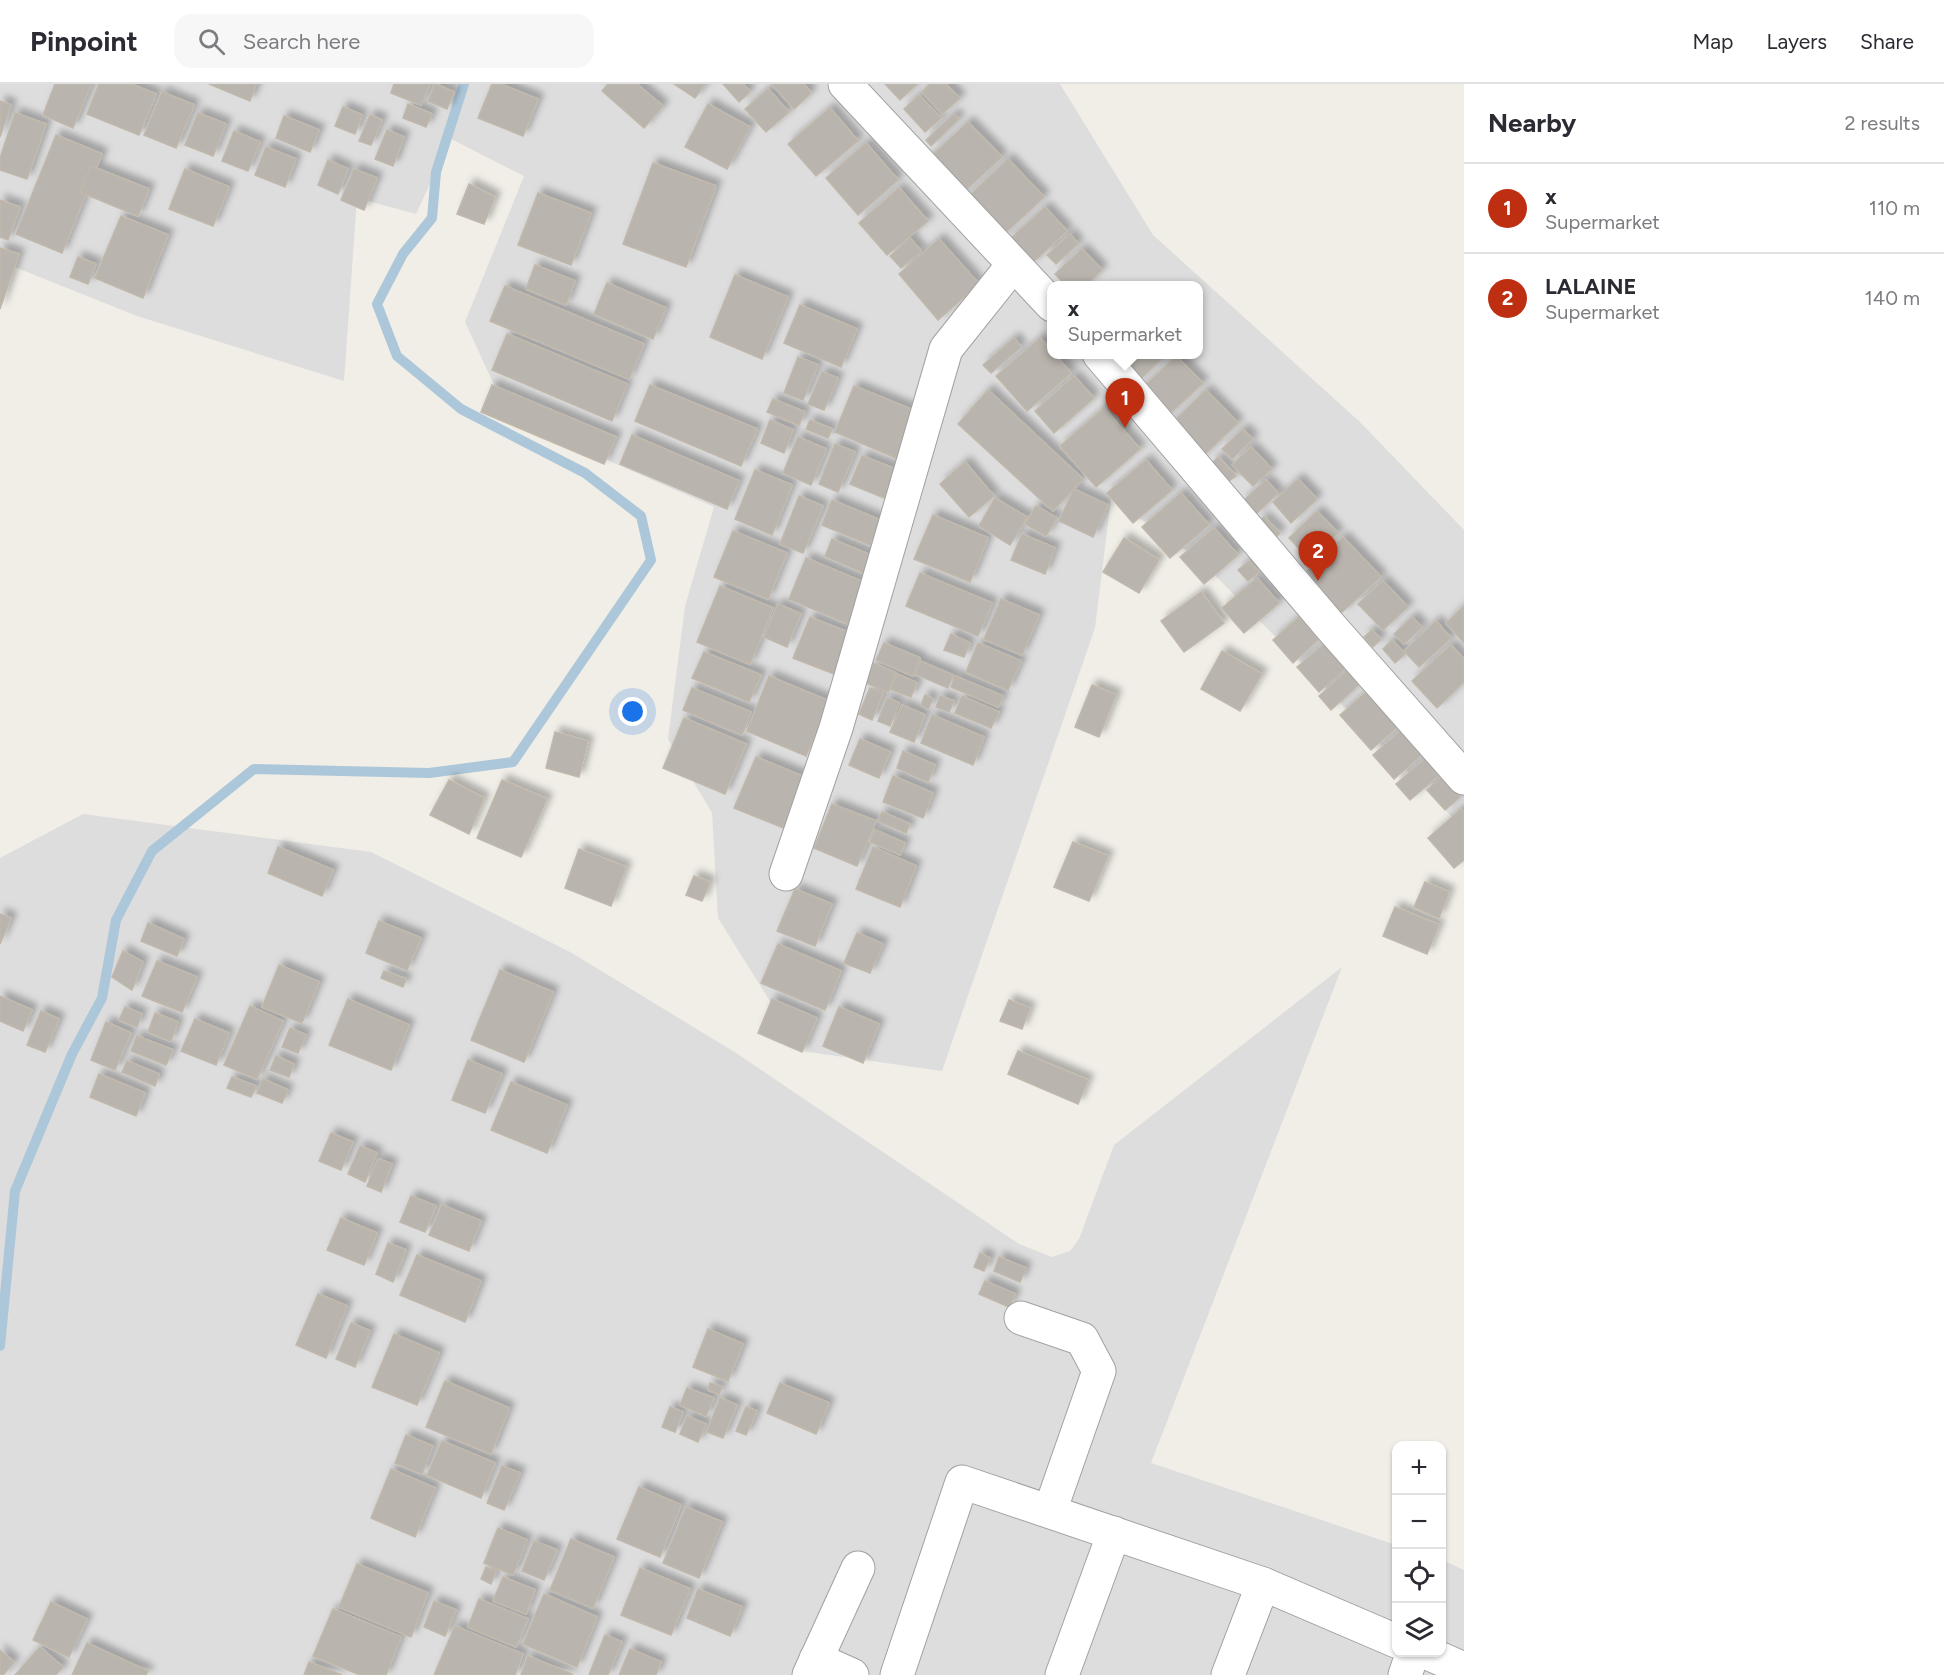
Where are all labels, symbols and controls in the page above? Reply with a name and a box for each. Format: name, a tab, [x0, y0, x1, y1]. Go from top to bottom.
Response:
search box	[174, 14, 594, 68]
text: Pinpoint	[30, 24, 138, 58]
icon: search	[195, 25, 228, 58]
text: Search here	[243, 28, 360, 55]
text: Map	[1693, 29, 1733, 54]
text: Layers	[1766, 29, 1827, 54]
text: Share	[1860, 29, 1914, 54]
text: Nearby	[1488, 107, 1576, 139]
text: 2 results	[1844, 111, 1920, 135]
text: x	[1545, 183, 1557, 210]
text: 1	[1503, 196, 1512, 220]
text: 110 m	[1869, 196, 1920, 220]
text: Supermarket	[1545, 210, 1660, 234]
text: LALAINE	[1545, 273, 1636, 300]
popup	[1047, 281, 1203, 359]
text: 2	[1502, 286, 1513, 310]
text: 140 m	[1865, 286, 1920, 310]
text: x	[1068, 295, 1079, 322]
text: Supermarket	[1545, 300, 1660, 324]
text: Supermarket	[1068, 322, 1182, 346]
pin: 1	[1106, 378, 1144, 428]
pin: 2	[1298, 532, 1338, 581]
your location	[618, 697, 647, 726]
map controls	[1392, 1441, 1446, 1657]
button: +	[1392, 1441, 1446, 1495]
button: −	[1392, 1495, 1446, 1549]
button: locate	[1392, 1549, 1446, 1603]
button: layers	[1392, 1603, 1446, 1657]

